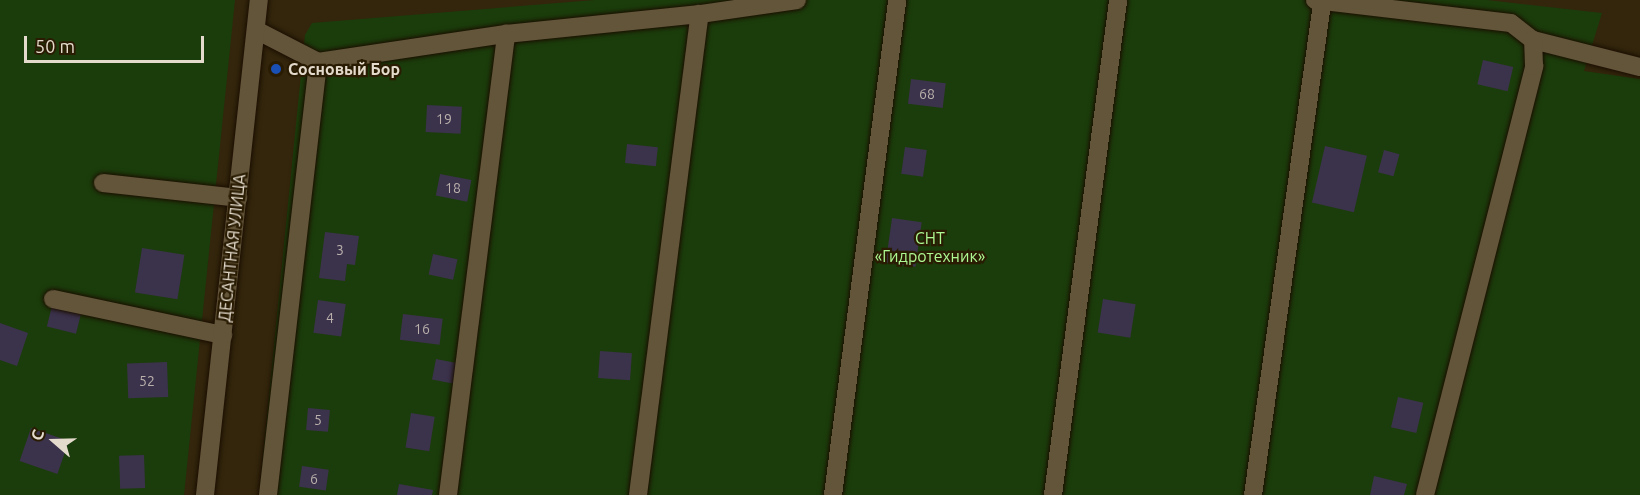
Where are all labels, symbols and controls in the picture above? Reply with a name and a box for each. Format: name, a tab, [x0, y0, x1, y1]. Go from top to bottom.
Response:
scale bar	[27, 24, 207, 62]
text: 50 m	[35, 36, 75, 56]
place label: Сосновый Бор	[288, 59, 400, 79]
marker: Сосновый Бор	[269, 62, 283, 76]
house number: 68	[919, 86, 935, 102]
house number: 19	[436, 111, 452, 127]
street label: ДЕСАНТНАЯ УЛИЦА	[215, 173, 249, 323]
house number: 18	[445, 180, 461, 196]
park label: СНТ «Гидротехник»	[875, 228, 985, 266]
house number: 3	[336, 242, 344, 258]
house number: 4	[326, 310, 334, 326]
house number: 16	[414, 321, 430, 337]
house number: 52	[139, 373, 155, 389]
north arrow	[24, 411, 84, 471]
house number: 5	[314, 412, 322, 428]
text: С	[27, 427, 47, 443]
house number: 6	[310, 471, 318, 487]

